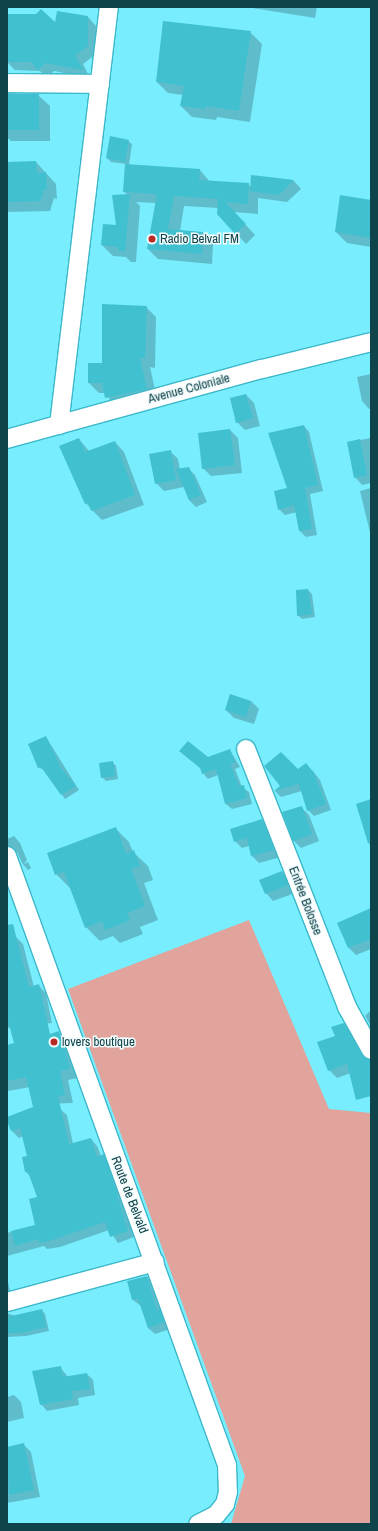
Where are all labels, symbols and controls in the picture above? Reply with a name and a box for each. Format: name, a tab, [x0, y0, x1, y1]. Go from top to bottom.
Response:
place label: Radio Belval FM	[160, 231, 239, 247]
marker: Radio Belval FM	[147, 234, 157, 244]
street label: Avenue Coloniale	[146, 371, 232, 407]
street label: Entrée Bolosse	[285, 864, 325, 938]
place label: lovers boutique	[62, 1034, 135, 1050]
marker: lovers boutique	[49, 1037, 59, 1047]
street label: Route de Belvald	[107, 1154, 151, 1236]

